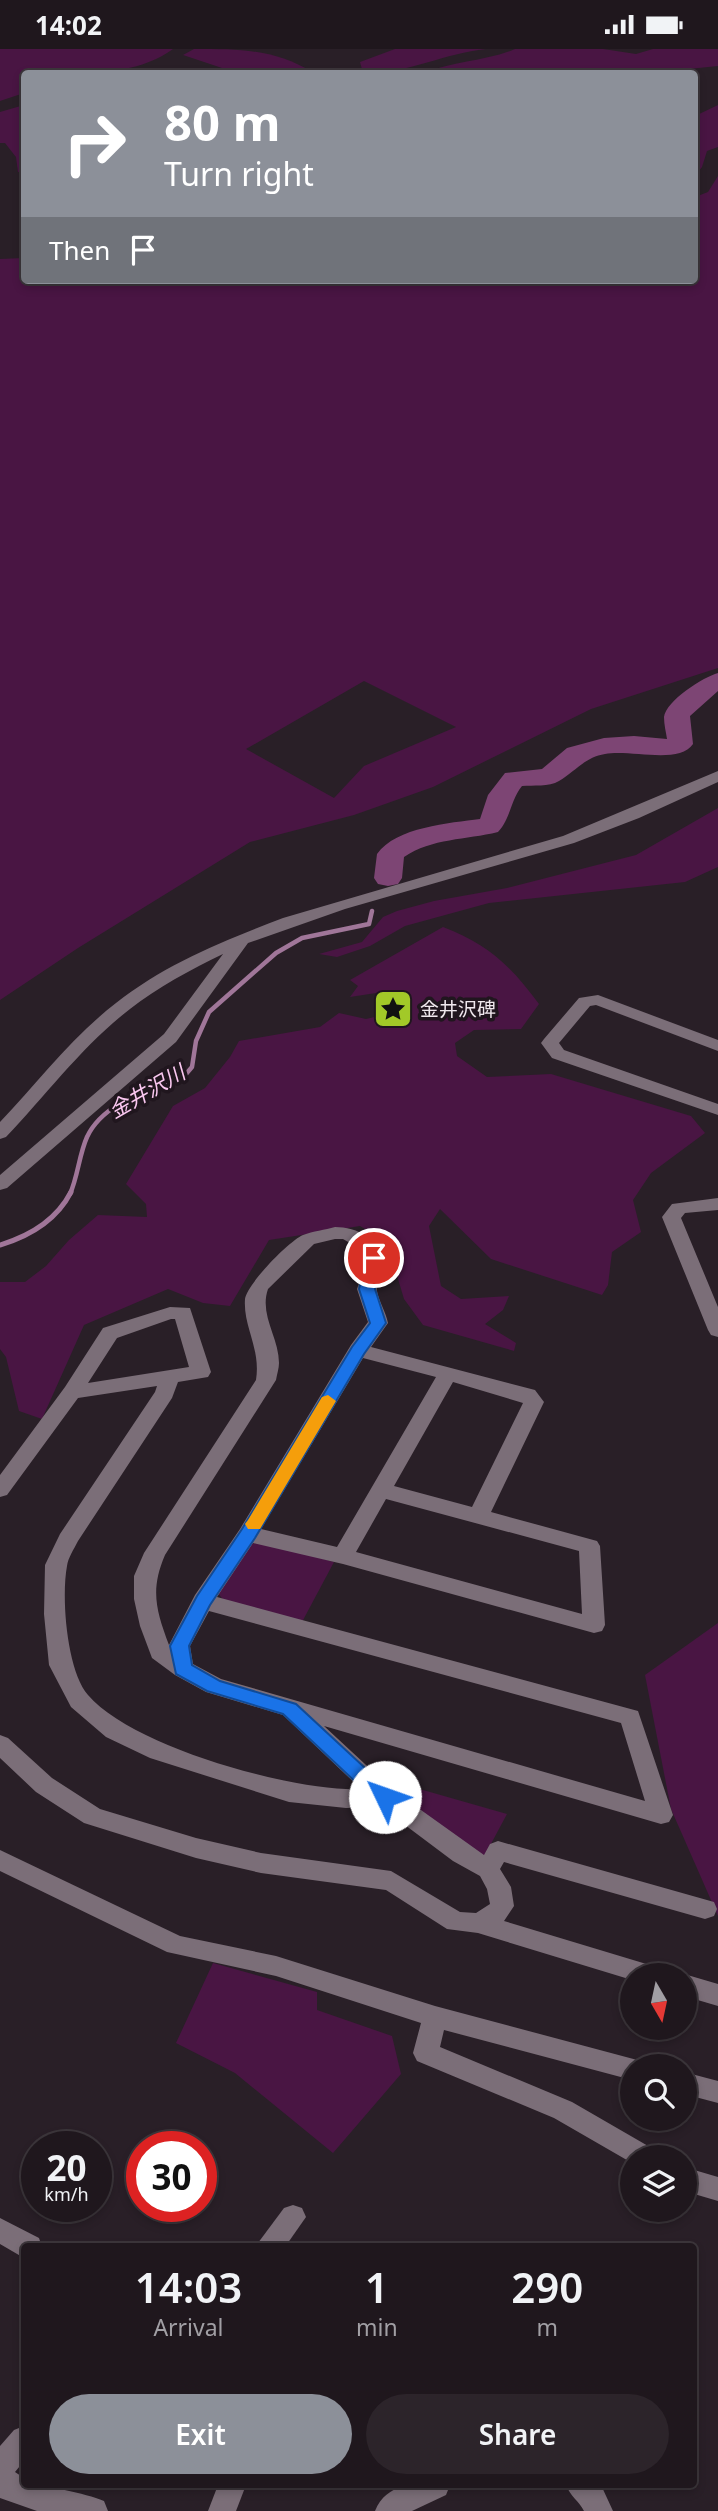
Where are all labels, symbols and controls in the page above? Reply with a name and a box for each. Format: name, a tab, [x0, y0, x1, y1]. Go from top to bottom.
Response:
text: 14:02	[35, 7, 102, 43]
text: 80 m	[164, 89, 281, 155]
icon: right	[49, 98, 140, 189]
text: Turn right	[164, 152, 314, 195]
icon: arrive	[124, 231, 162, 269]
text: Then	[49, 232, 110, 268]
place icon: 金井沢碑	[372, 988, 414, 1030]
place label: 金井沢碑	[420, 996, 496, 1022]
water label: 金井沢川	[103, 1057, 192, 1124]
pin	[344, 1228, 404, 1288]
icon: arrive	[355, 1239, 393, 1277]
position arrow	[348, 1760, 422, 1834]
north arrow	[620, 1963, 696, 2041]
map controls	[620, 1963, 697, 2222]
button: search	[620, 2054, 697, 2131]
speed limit sign: 30	[126, 2131, 217, 2222]
text: 20	[46, 2144, 87, 2191]
button: layers	[620, 2145, 697, 2222]
text: km/h	[44, 2182, 89, 2206]
text: 14:03	[135, 2258, 242, 2315]
text: 1	[365, 2258, 389, 2315]
text: 290	[511, 2258, 583, 2315]
text: Arrival	[153, 2311, 224, 2343]
text: min	[356, 2311, 398, 2343]
text: m	[537, 2311, 558, 2343]
button: Exit	[49, 2394, 352, 2474]
button: Share	[366, 2394, 669, 2474]

